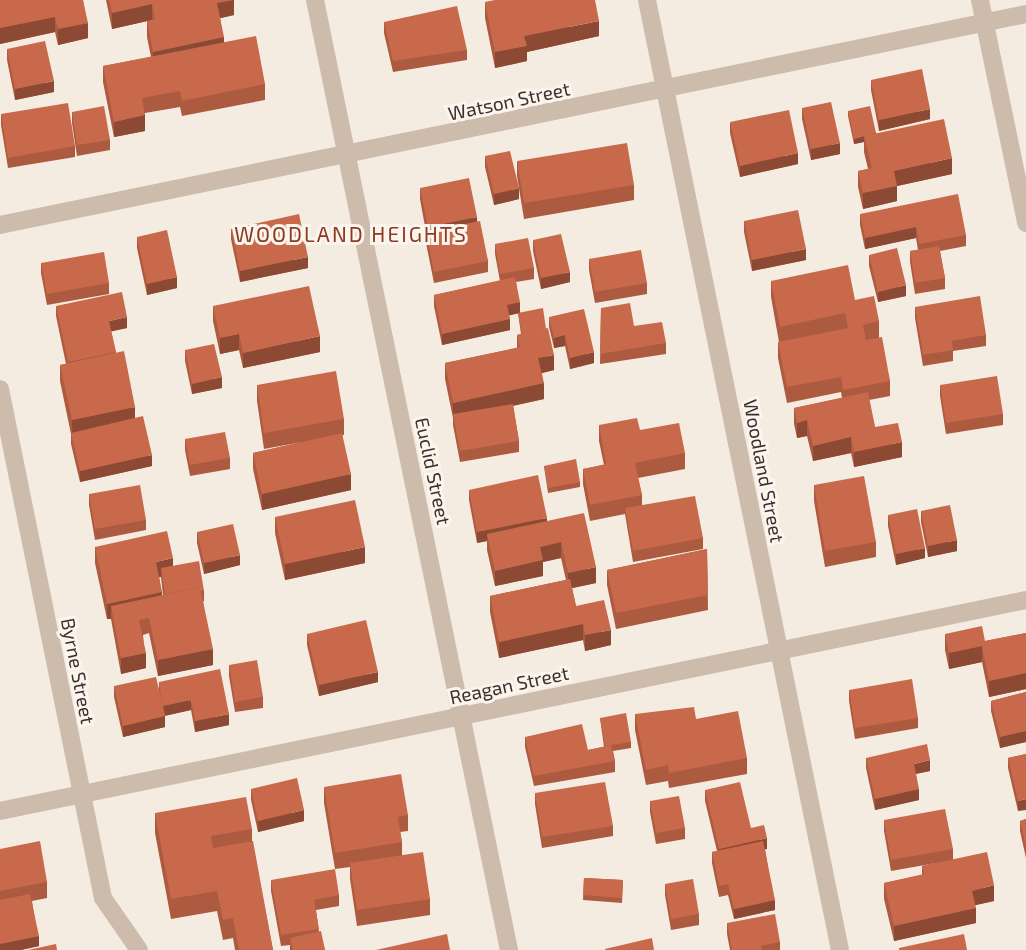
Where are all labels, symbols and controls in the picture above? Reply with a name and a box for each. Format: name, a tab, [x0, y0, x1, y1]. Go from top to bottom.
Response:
street label: Watson Street	[446, 77, 572, 125]
district label: WOODLAND HEIGHTS	[236, 221, 466, 247]
street label: Woodland Street	[739, 398, 789, 544]
street label: Euclid Street	[411, 415, 455, 527]
street label: Byrne Street	[57, 616, 99, 726]
street label: Reagan Street	[447, 661, 571, 709]

